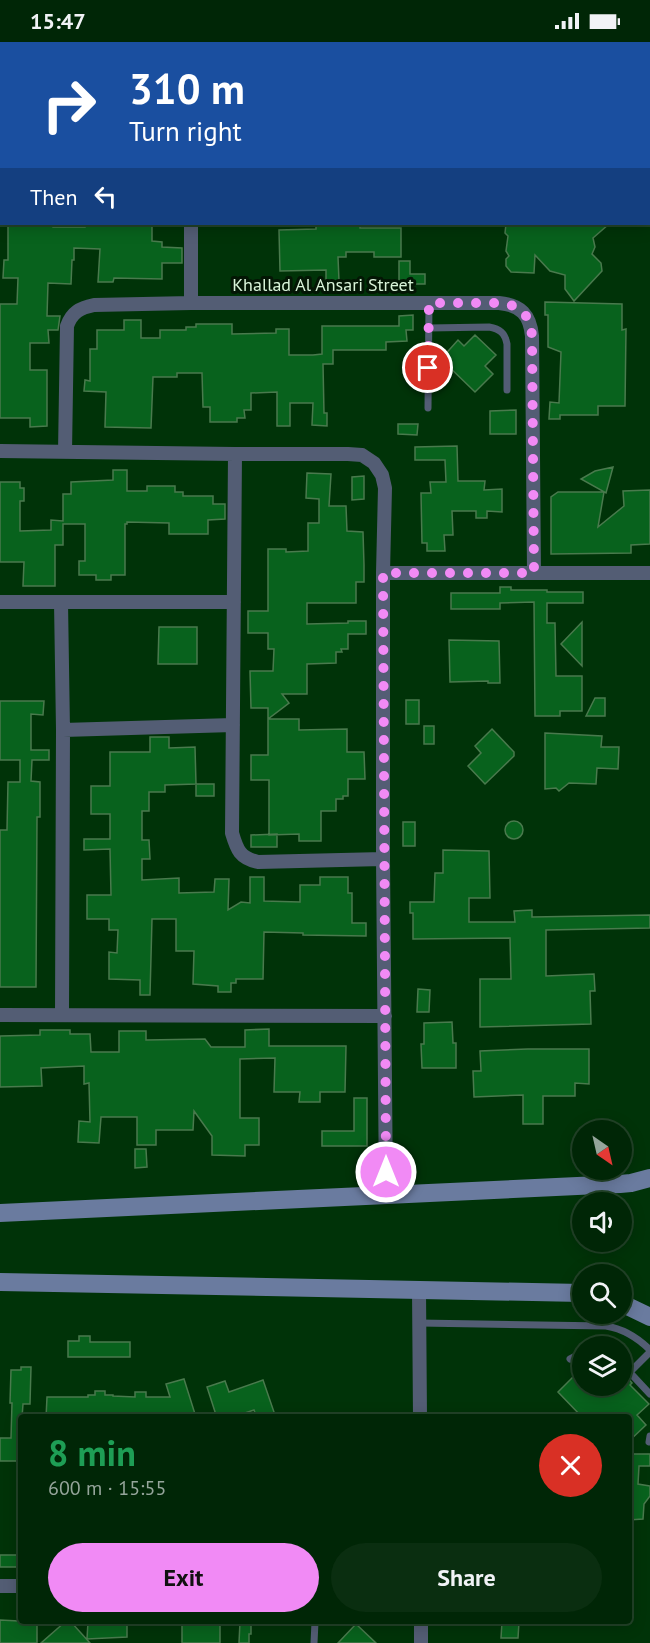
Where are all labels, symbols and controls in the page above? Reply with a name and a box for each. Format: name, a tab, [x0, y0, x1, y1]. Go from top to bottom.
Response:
text: 15:47	[30, 7, 86, 35]
text: 310 m	[129, 61, 245, 116]
icon: right	[30, 66, 108, 144]
text: Turn right	[129, 114, 242, 148]
icon: left	[89, 180, 122, 213]
text: Then	[30, 183, 77, 211]
street label: Khallad Al Ansari Street	[232, 273, 414, 296]
pin	[402, 342, 453, 393]
icon: arrive	[411, 351, 444, 384]
north arrow	[572, 1120, 632, 1180]
map controls	[572, 1120, 632, 1396]
position arrow	[354, 1140, 418, 1204]
button: sound	[572, 1192, 632, 1252]
button: search	[572, 1264, 632, 1324]
button: layers	[572, 1336, 632, 1396]
text: 8 min	[48, 1429, 136, 1476]
button: close	[539, 1434, 602, 1497]
text: 600 m · 15:55	[48, 1475, 166, 1501]
button: Exit	[48, 1543, 319, 1612]
button: Share	[331, 1543, 602, 1612]

